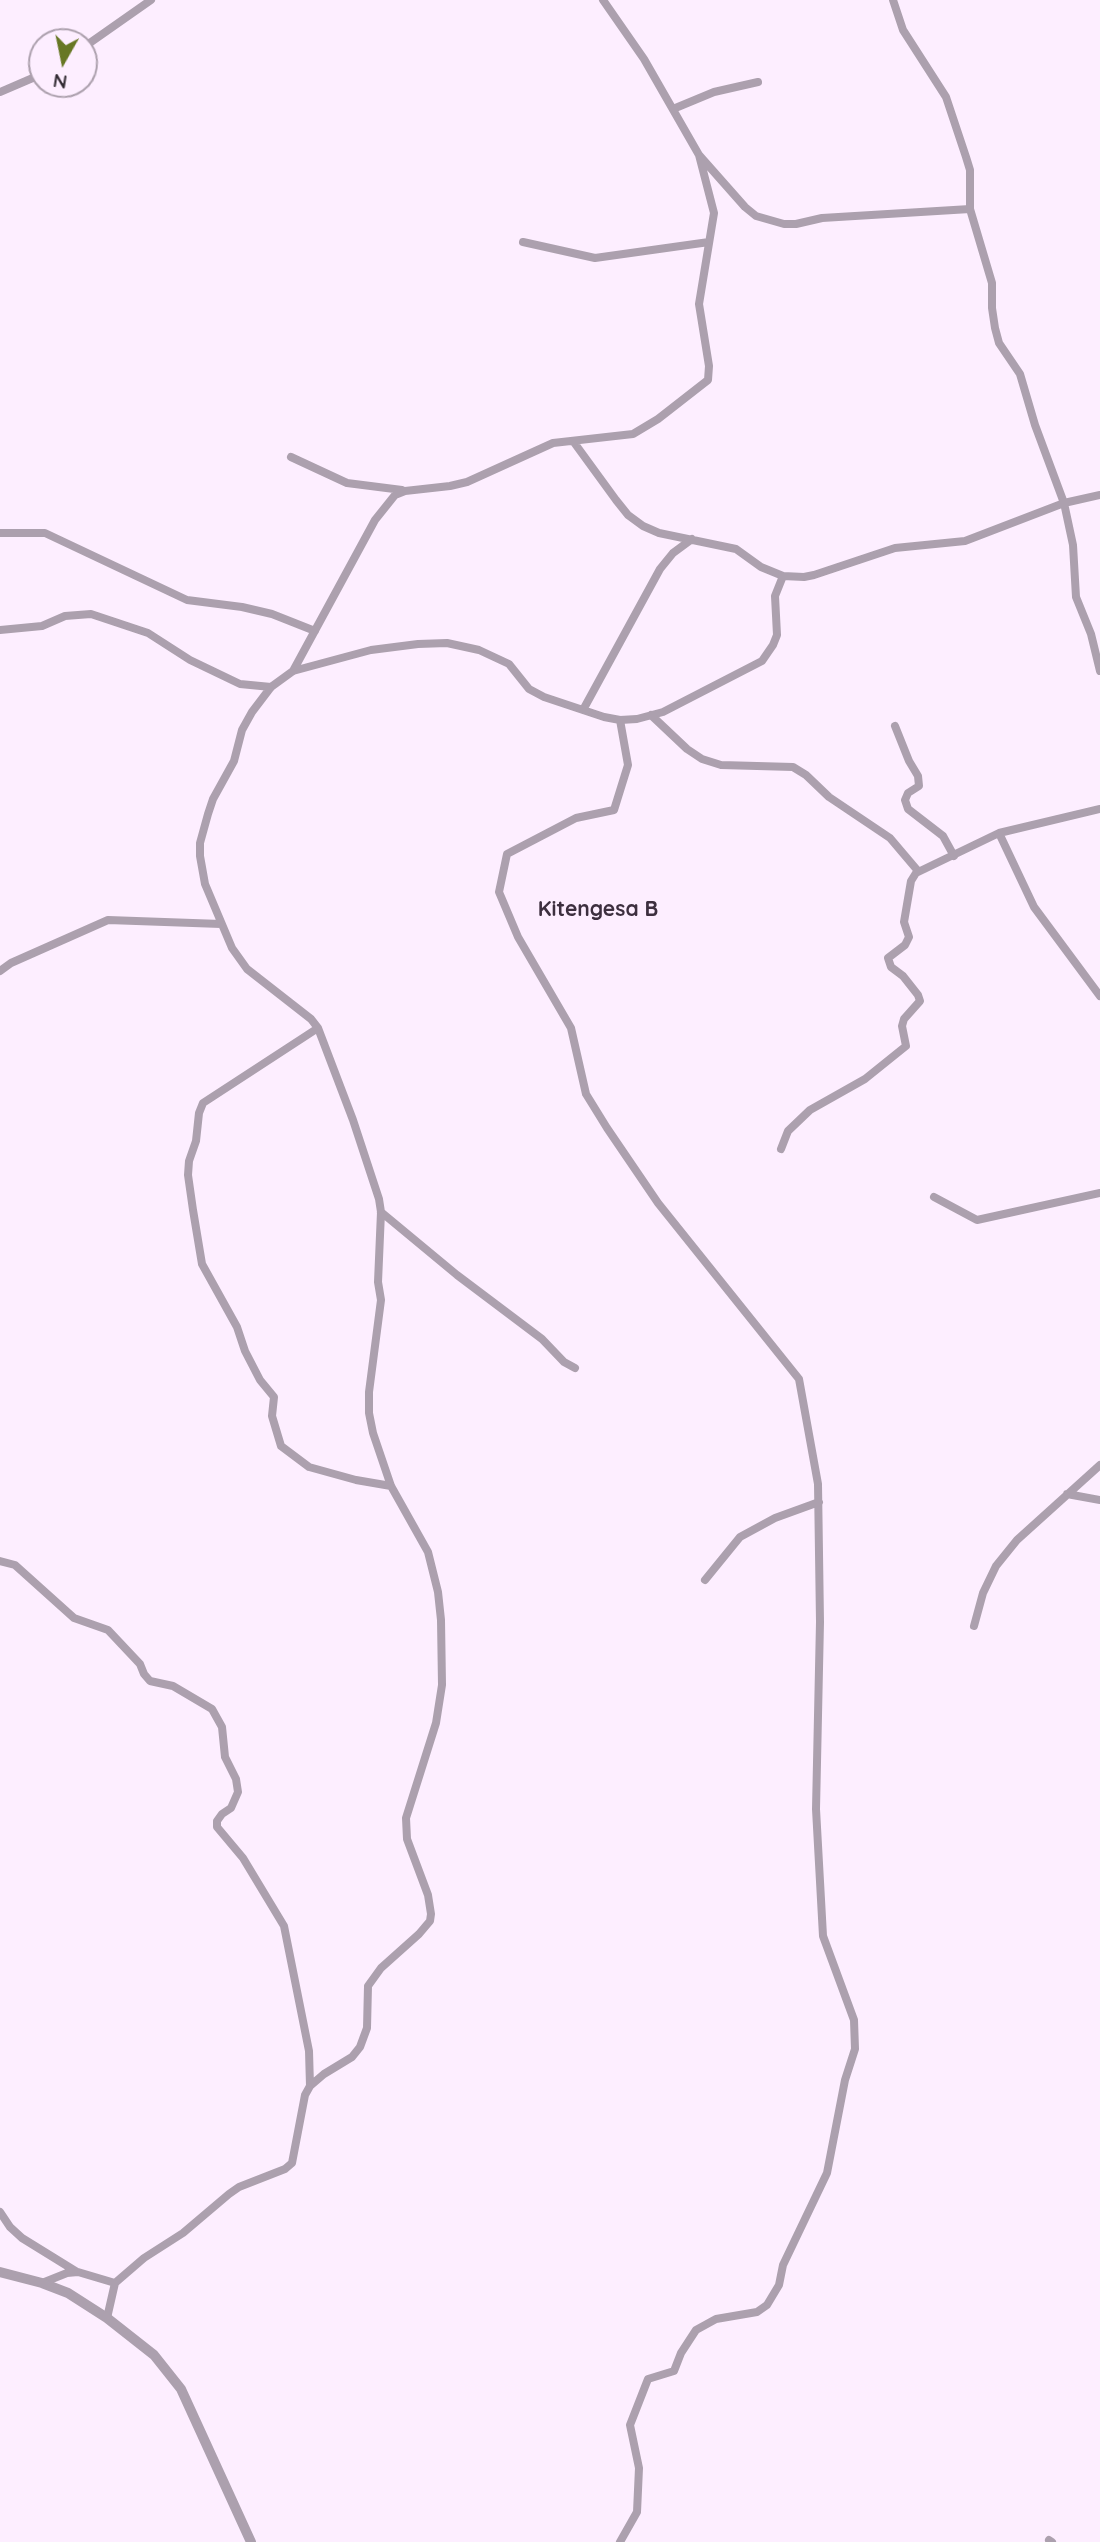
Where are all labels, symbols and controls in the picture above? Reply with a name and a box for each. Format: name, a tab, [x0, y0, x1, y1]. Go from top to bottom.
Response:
north arrow	[28, 28, 98, 98]
text: N	[51, 69, 69, 95]
district label: Kitengesa B	[538, 897, 658, 923]

